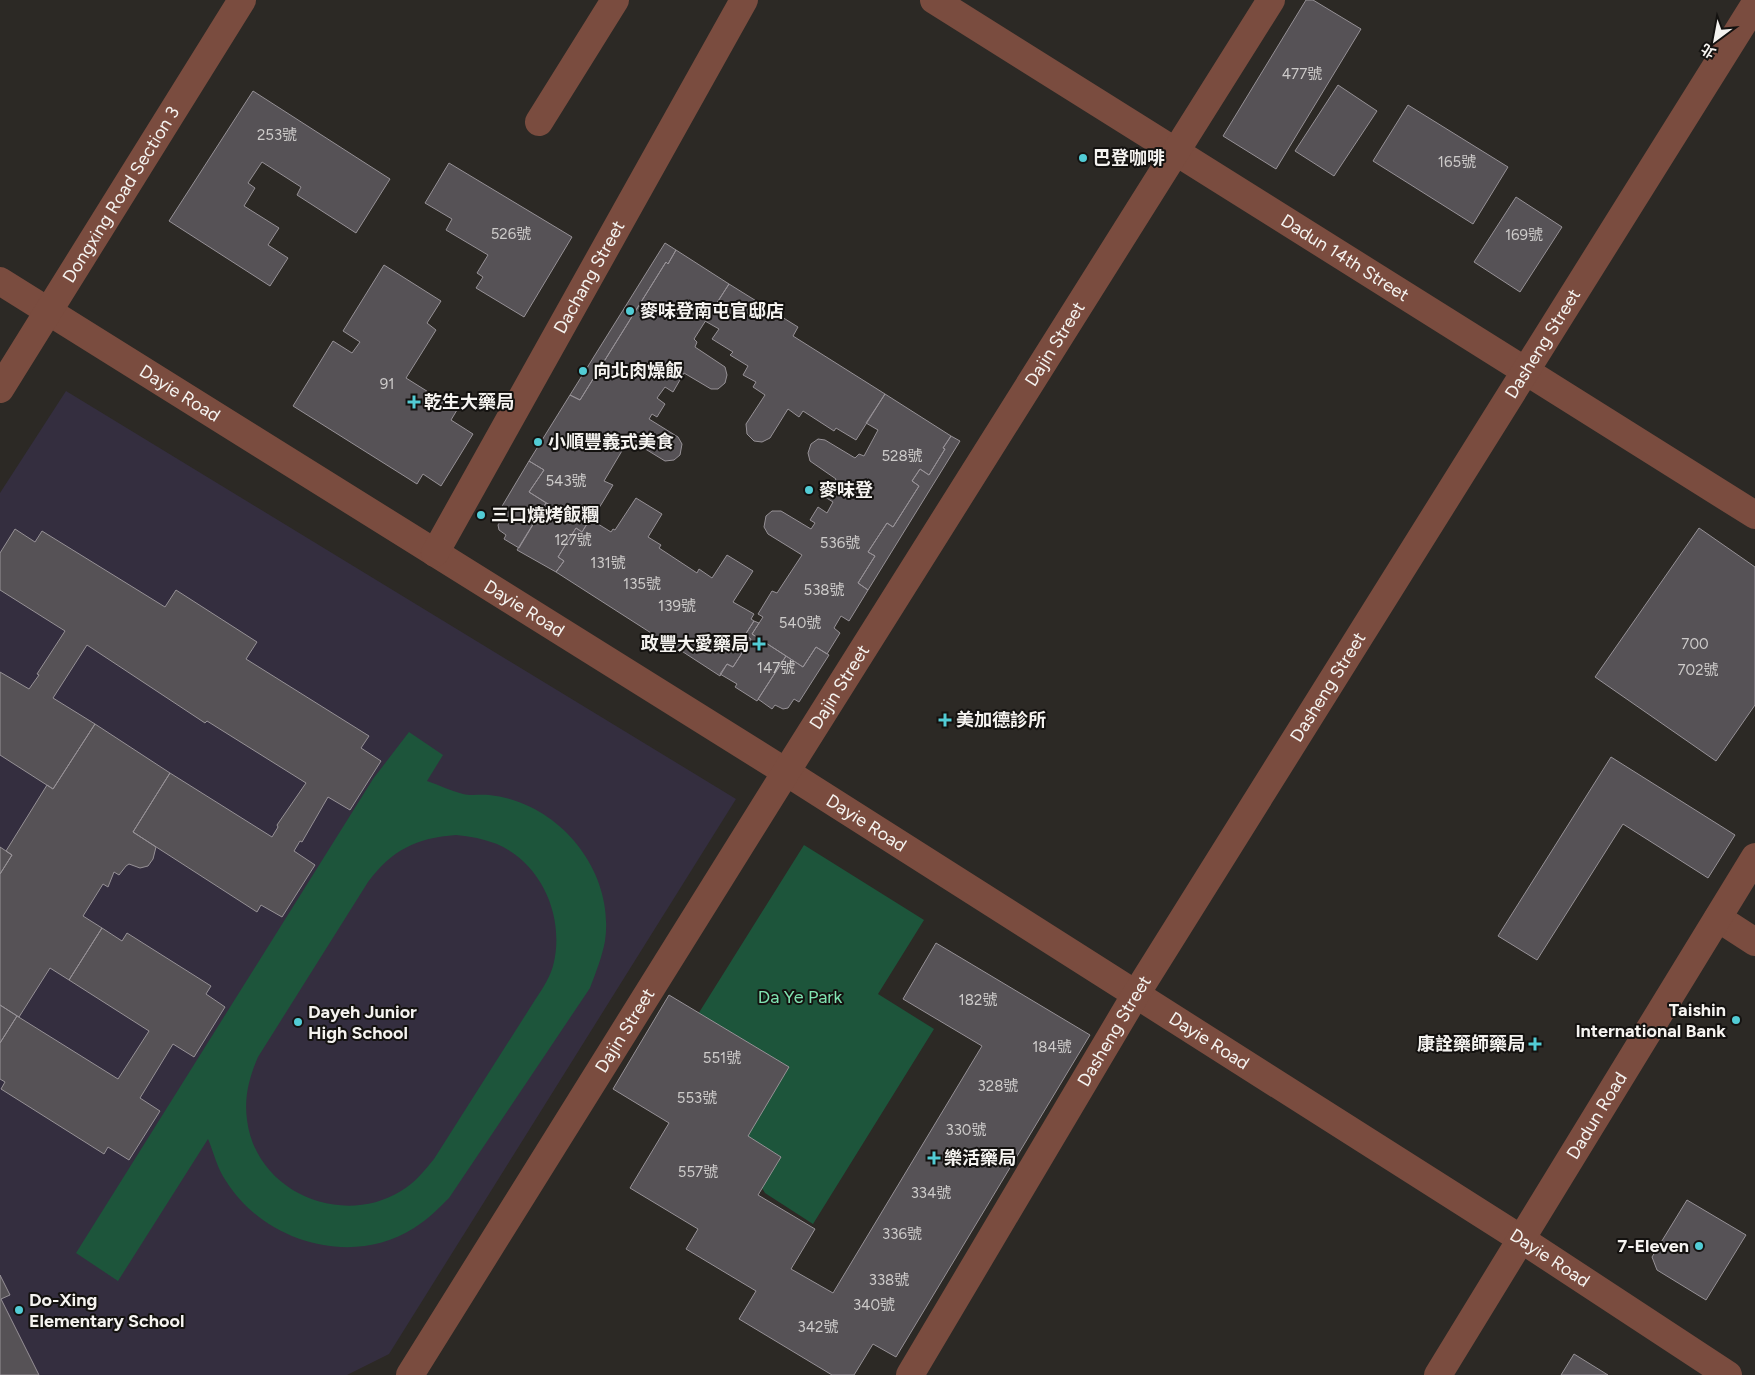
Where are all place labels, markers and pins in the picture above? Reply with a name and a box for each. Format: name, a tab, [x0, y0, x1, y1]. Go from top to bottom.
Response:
place label: 巴登咖啡	[1093, 147, 1165, 169]
marker: 巴登咖啡	[1077, 152, 1089, 164]
place label: 麥味登南屯官邸店	[640, 300, 784, 322]
marker: 麥味登南屯官邸店	[624, 305, 636, 317]
place label: 向北肉燥飯	[593, 360, 683, 382]
marker: 向北肉燥飯	[577, 365, 589, 377]
place label: 乾生大藥局	[424, 391, 514, 413]
marker: 乾生大藥局	[408, 396, 420, 408]
place label: 小順豐義式美食	[548, 431, 674, 453]
marker: 小順豐義式美食	[532, 436, 544, 448]
place label: 麥味登	[819, 479, 873, 501]
marker: 麥味登	[803, 484, 815, 496]
place label: 三口燒烤飯糰	[491, 504, 599, 526]
marker: 三口燒烤飯糰	[475, 509, 487, 521]
place label: 政豐大愛藥局	[641, 633, 749, 655]
marker: 政豐大愛藥局	[753, 638, 765, 650]
place label: 美加德診所	[956, 709, 1046, 731]
marker: 美加德診所	[938, 713, 952, 727]
place label: Taishin International Bank	[1575, 999, 1726, 1042]
place label: Dayeh Junior High School	[308, 1001, 417, 1044]
marker: Taishin International Bank	[1730, 1014, 1742, 1026]
marker: Dayeh Junior High School	[292, 1016, 304, 1028]
place label: 康詮藥師藥局	[1417, 1033, 1525, 1055]
marker: 康詮藥師藥局	[1529, 1038, 1541, 1050]
place label: 樂活藥局	[944, 1147, 1016, 1169]
marker: 樂活藥局	[928, 1152, 940, 1164]
place label: 7-Eleven	[1617, 1235, 1689, 1257]
marker: 7-Eleven	[1693, 1240, 1705, 1252]
place label: Do-Xing Elementary School	[29, 1289, 184, 1332]
marker: Do-Xing Elementary School	[13, 1304, 25, 1316]

